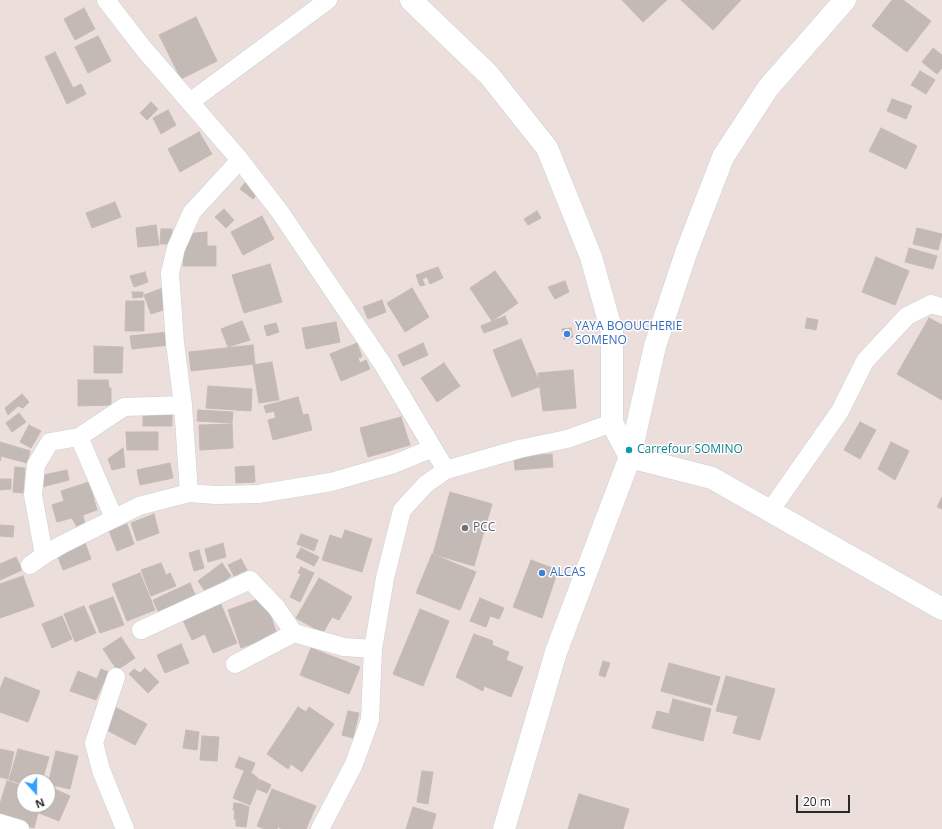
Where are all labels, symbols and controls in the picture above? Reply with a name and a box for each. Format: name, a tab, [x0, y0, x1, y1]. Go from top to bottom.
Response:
place label: YAYA BOOUCHERIE SOMENO	[575, 320, 682, 348]
marker: YAYA BOOUCHERIE SOMENO	[562, 329, 572, 339]
place label: Carrefour SOMINO	[637, 443, 743, 457]
marker: Carrefour SOMINO	[624, 445, 634, 455]
place label: PCC	[473, 521, 495, 535]
marker: PCC	[460, 523, 470, 533]
place label: ALCAS	[550, 566, 586, 580]
marker: ALCAS	[537, 568, 547, 578]
north arrow	[16, 773, 56, 813]
scale bar	[798, 787, 852, 813]
text: 20 m	[803, 793, 831, 810]
text: N	[33, 795, 47, 812]

